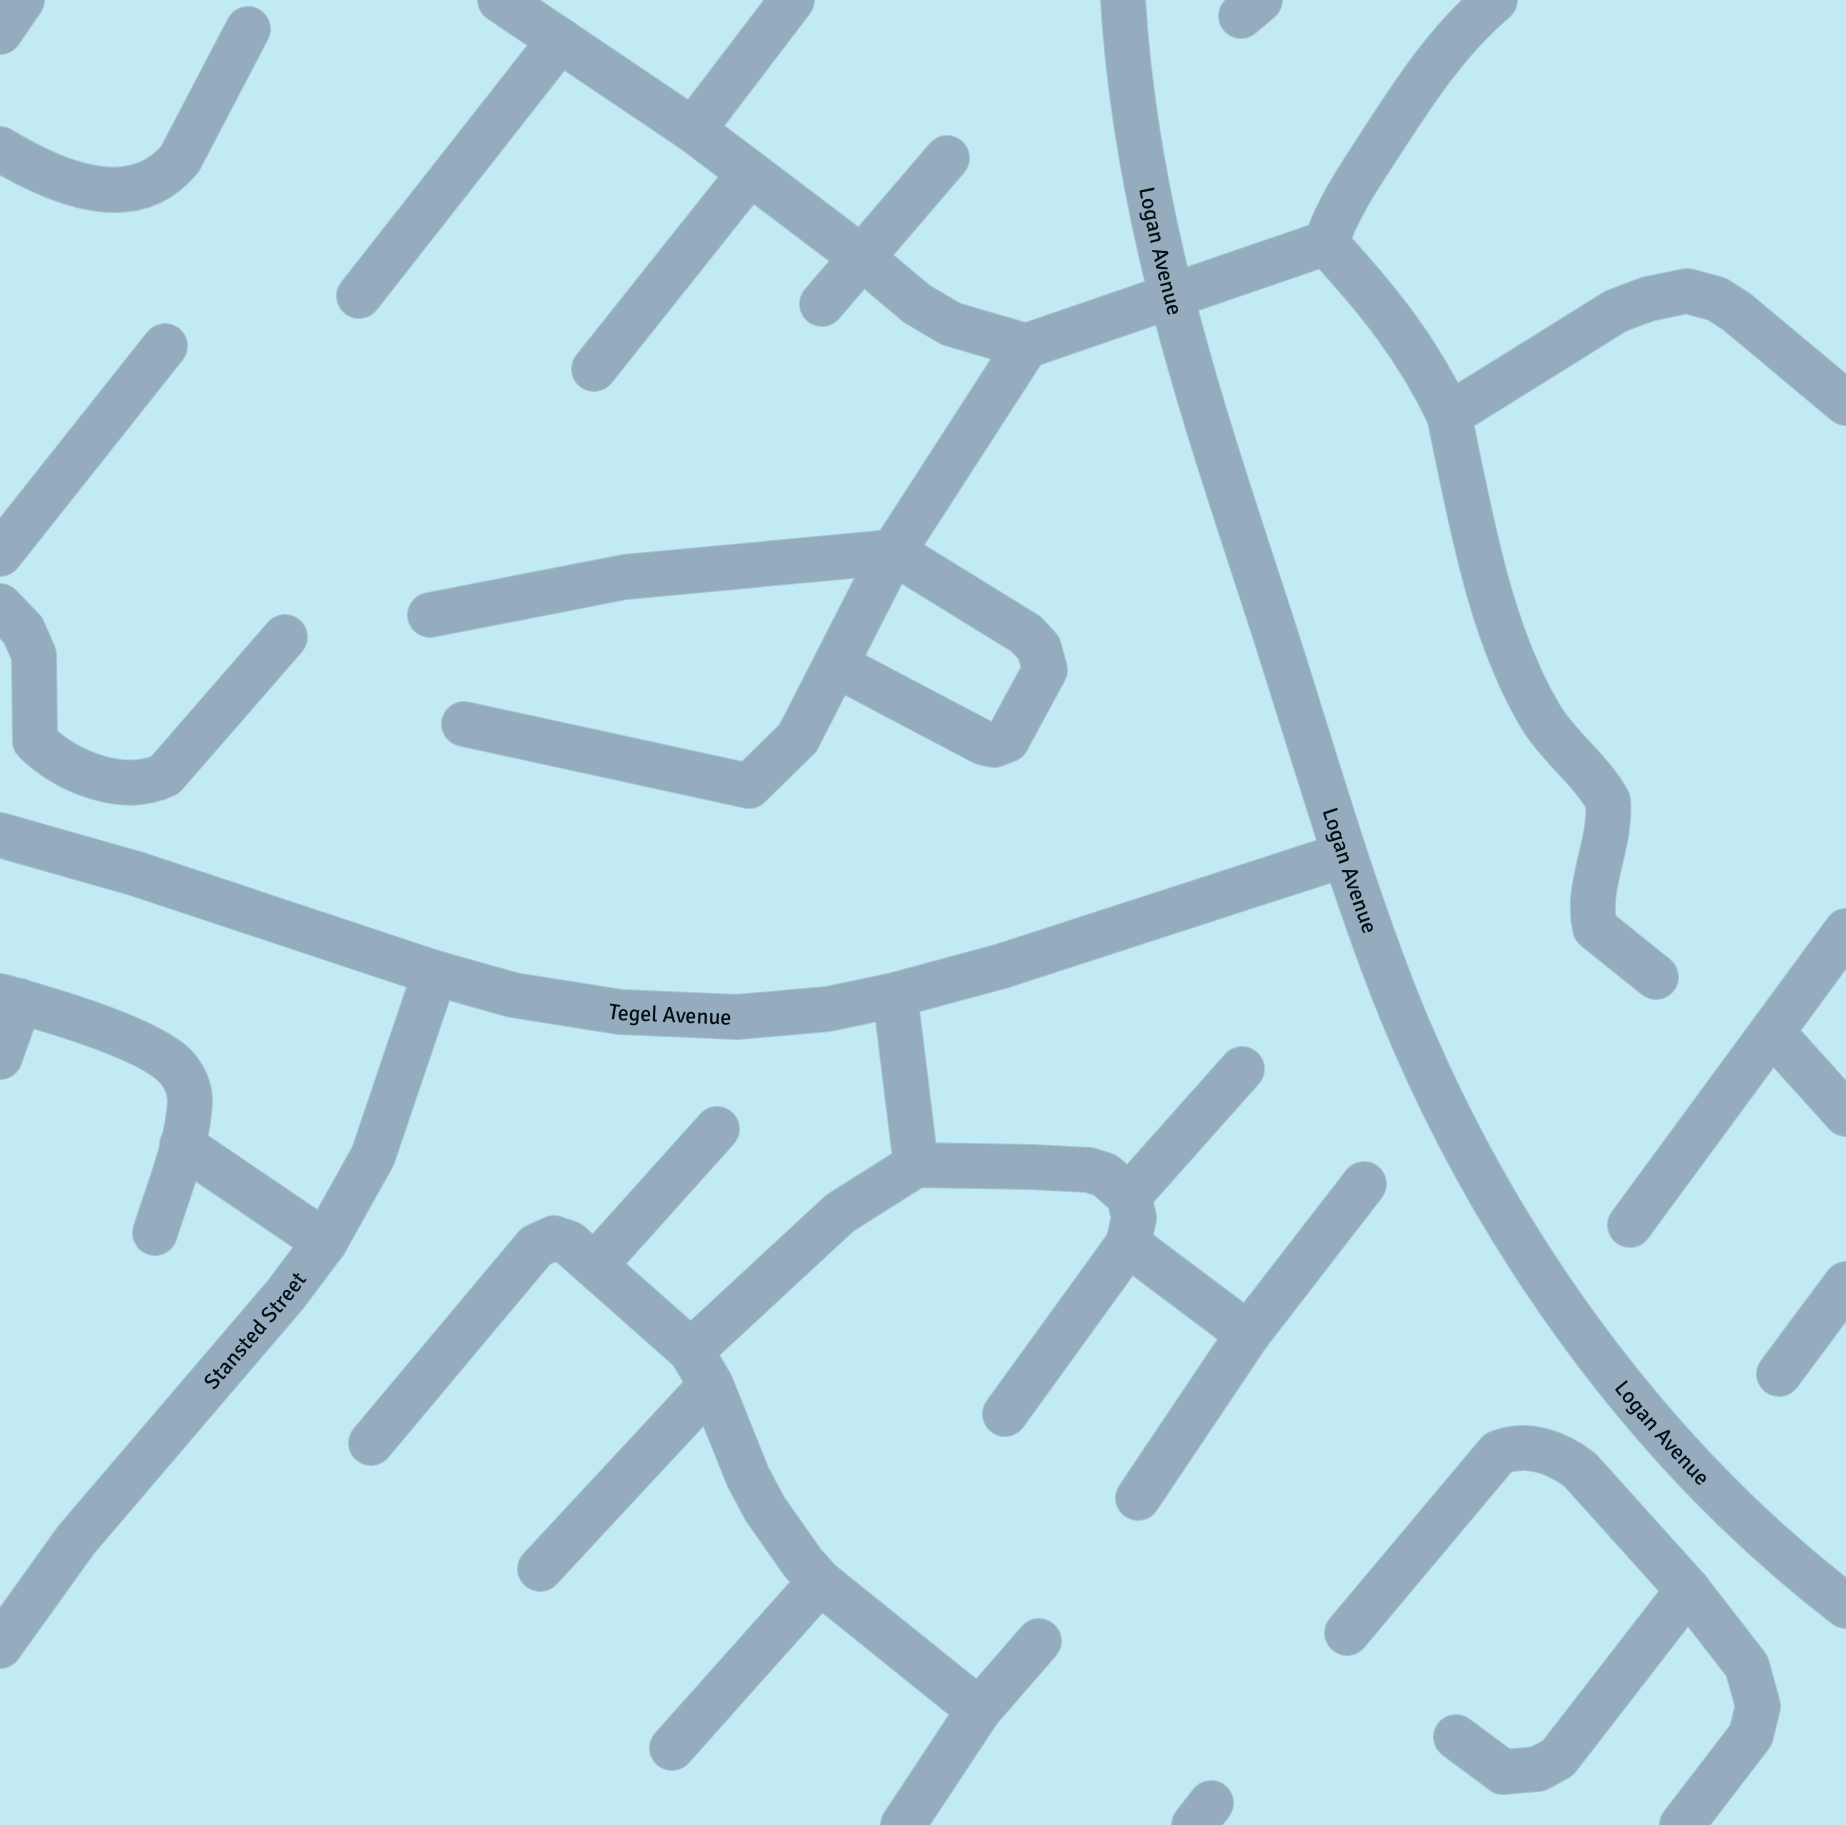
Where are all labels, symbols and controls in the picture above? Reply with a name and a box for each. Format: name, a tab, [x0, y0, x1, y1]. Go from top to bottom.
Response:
street label: Logan Avenue	[1133, 184, 1189, 318]
street label: Logan Avenue	[1317, 804, 1384, 937]
street label: Tegel Avenue	[607, 997, 732, 1031]
street label: Stansted Street	[198, 1266, 312, 1395]
street label: Logan Avenue	[1609, 1375, 1716, 1491]

